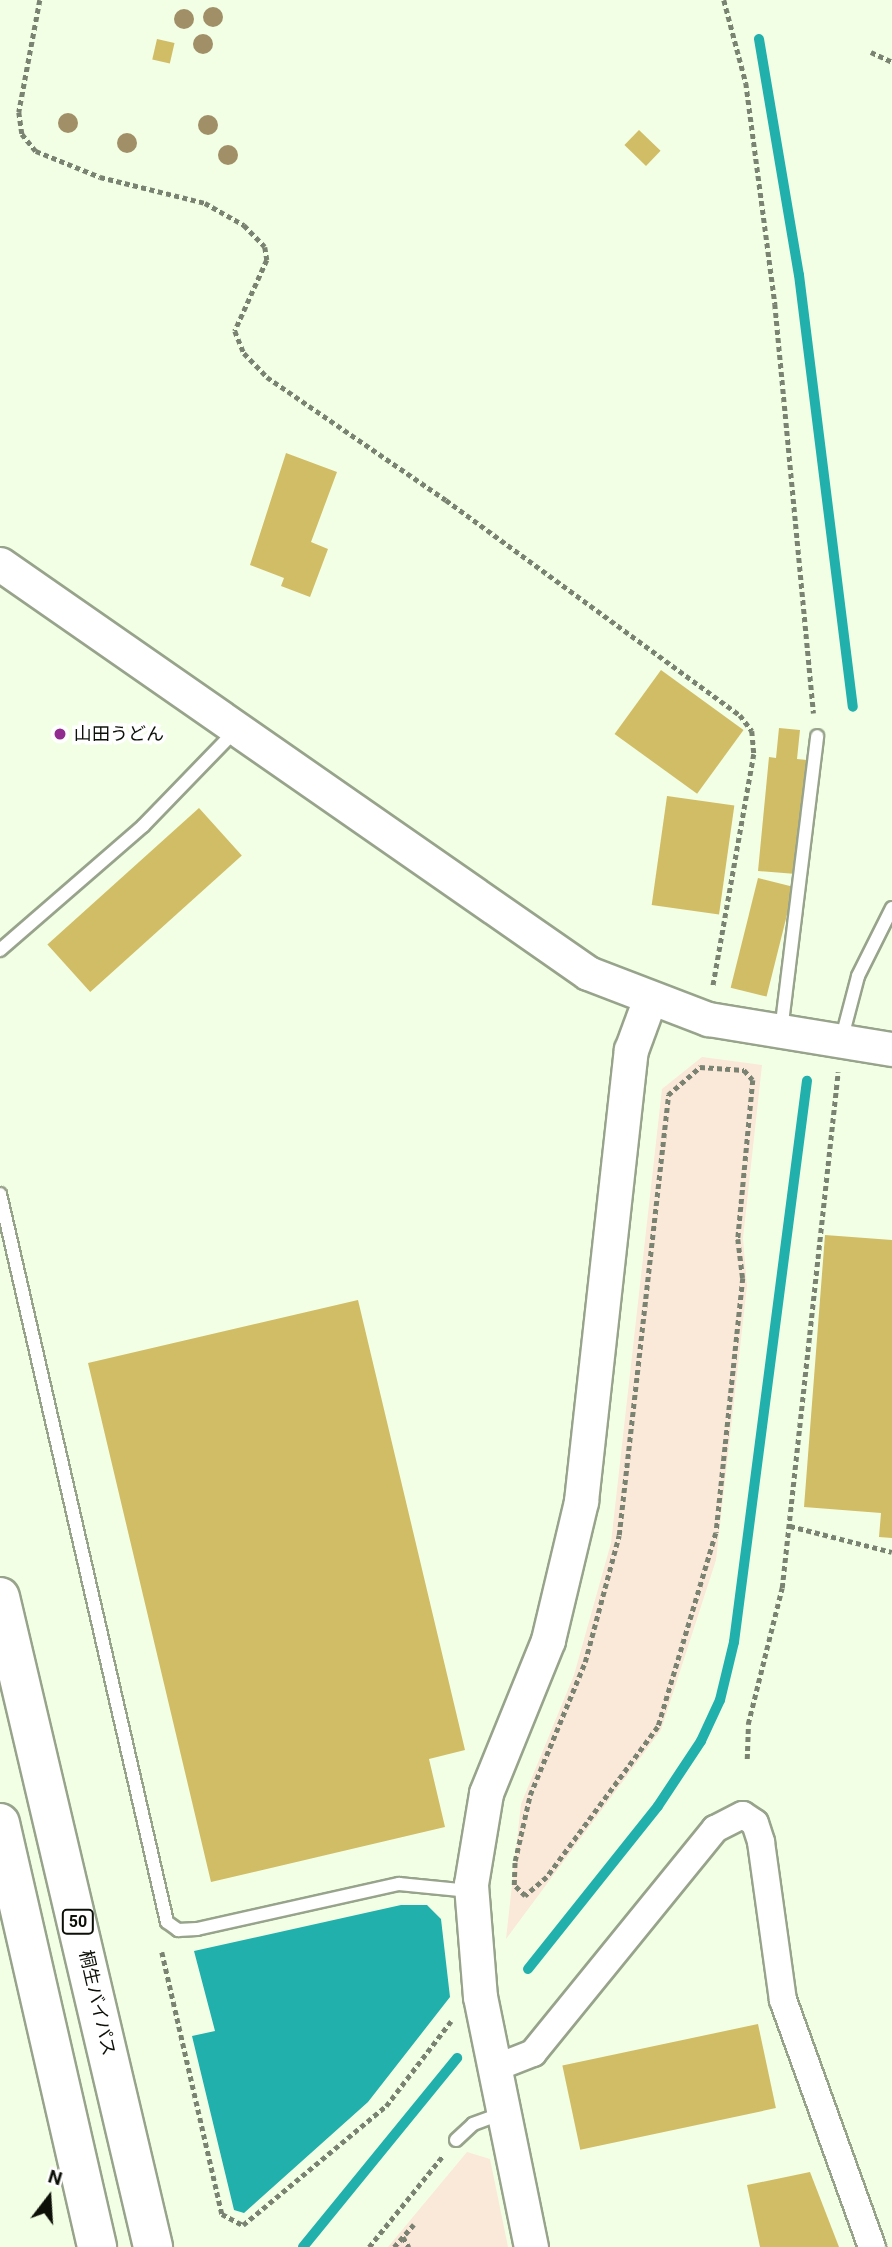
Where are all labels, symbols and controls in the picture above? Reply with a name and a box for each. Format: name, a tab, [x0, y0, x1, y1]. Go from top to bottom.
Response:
place label: 山田うどん	[74, 723, 164, 745]
marker: 山田うどん	[52, 726, 68, 742]
road number: 50	[60, 1910, 96, 1934]
street label: 桐生バイパス	[74, 1948, 120, 2058]
north arrow	[14, 2163, 84, 2233]
text: N	[46, 2164, 65, 2190]

